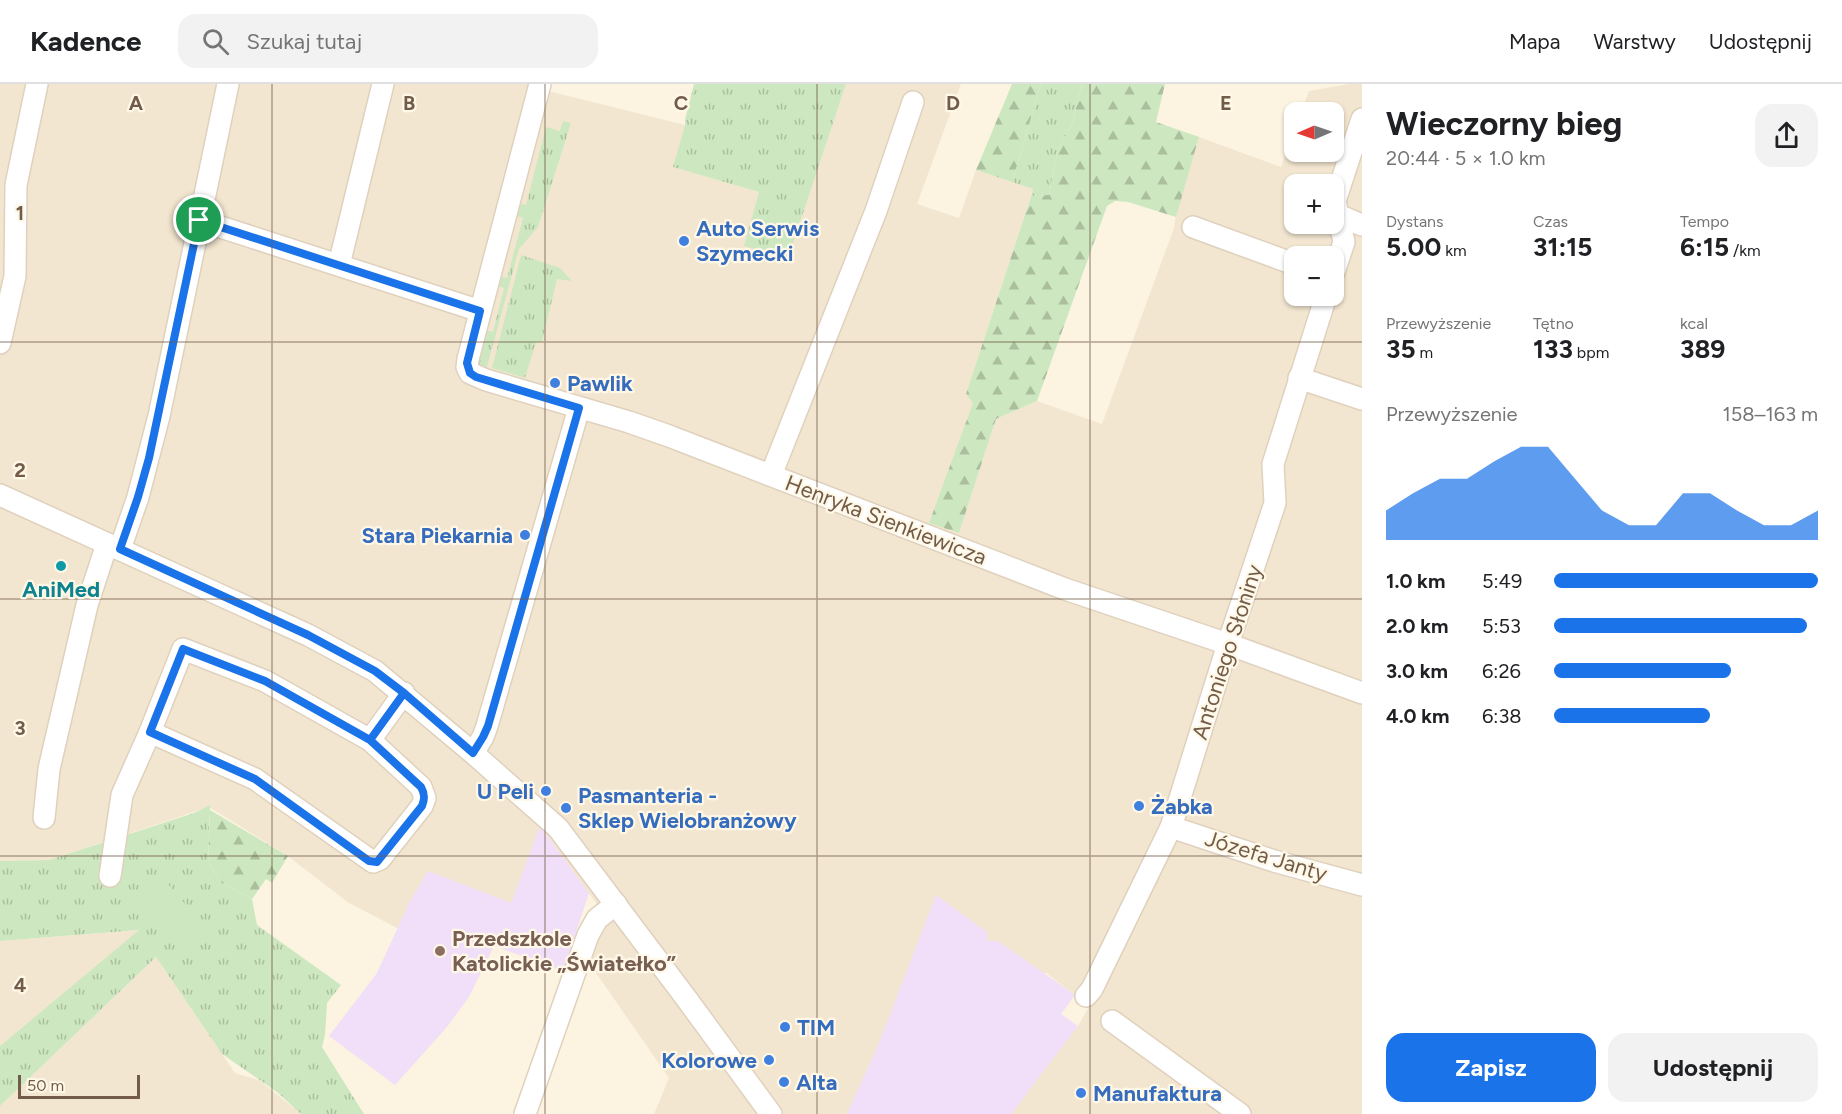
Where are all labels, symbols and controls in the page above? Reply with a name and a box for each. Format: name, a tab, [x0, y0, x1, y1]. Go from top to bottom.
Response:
search box	[178, 14, 598, 68]
text: Kadence	[30, 24, 142, 58]
icon: search	[199, 25, 232, 58]
text: Szukaj tutaj	[247, 28, 362, 55]
text: Mapa	[1509, 29, 1560, 54]
text: Warstwy	[1593, 29, 1676, 54]
text: Udostępnij	[1709, 29, 1812, 54]
text: A	[129, 91, 144, 115]
text: B	[403, 91, 415, 115]
text: C	[674, 91, 688, 115]
text: D	[946, 91, 960, 115]
text: E	[1220, 91, 1232, 115]
north arrow	[1284, 102, 1344, 162]
map controls	[1284, 102, 1344, 306]
text: Wieczorny bieg	[1386, 104, 1622, 143]
button: share	[1755, 104, 1818, 167]
text: 20:44 · 5 × 1.0 km	[1386, 146, 1546, 170]
button: +	[1284, 174, 1344, 234]
pin	[173, 194, 224, 245]
text: 1	[16, 201, 24, 225]
icon: arrive	[182, 203, 215, 236]
text: Dystans	[1386, 212, 1443, 231]
text: Czas	[1533, 212, 1568, 231]
text: Tempo	[1680, 212, 1729, 231]
place label: Auto Serwis Szymecki	[696, 215, 819, 267]
text: 5.00	[1386, 231, 1441, 263]
text: 31:15	[1533, 231, 1592, 263]
text: 6:15	[1680, 231, 1729, 263]
marker: Auto Serwis Szymecki	[677, 234, 691, 248]
text: km	[1441, 241, 1467, 260]
text: /km	[1729, 241, 1761, 260]
button: −	[1284, 246, 1344, 306]
text: Przewyższenie	[1386, 314, 1491, 333]
text: Tętno	[1533, 314, 1574, 333]
text: kcal	[1680, 314, 1708, 333]
text: 35	[1386, 333, 1416, 365]
text: 133	[1533, 333, 1573, 365]
text: 389	[1680, 333, 1725, 365]
text: m	[1416, 343, 1433, 362]
text: bpm	[1573, 343, 1609, 362]
place label: Pawlik	[567, 370, 633, 397]
marker: Pawlik	[548, 376, 562, 390]
text: Przewyższenie	[1386, 402, 1518, 426]
text: 158–163 m	[1723, 402, 1818, 426]
text: 2	[14, 458, 26, 482]
street label: Henryka Sienkiewicza	[781, 469, 991, 571]
place label: Stara Piekarnia	[361, 522, 513, 549]
marker: Stara Piekarnia	[518, 528, 532, 542]
marker: AniMed	[54, 559, 68, 573]
street label: Antoniego Słoniny	[1186, 561, 1268, 743]
text: 1.0 km	[1386, 569, 1445, 593]
text: 5:49	[1482, 569, 1522, 593]
place label: AniMed	[22, 576, 100, 603]
text: 2.0 km	[1386, 614, 1448, 638]
text: 5:53	[1482, 614, 1521, 638]
text: 3.0 km	[1386, 659, 1448, 683]
text: 6:26	[1482, 659, 1521, 683]
text: 4.0 km	[1386, 704, 1450, 728]
text: 6:38	[1482, 704, 1522, 728]
text: 3	[14, 716, 26, 740]
place label: U Peli	[477, 778, 534, 805]
place label: Pasmanteria - Sklep Wielobranżowy	[578, 782, 797, 834]
marker: U Peli	[539, 784, 553, 798]
place label: Żabka	[1151, 793, 1213, 820]
marker: Żabka	[1132, 799, 1146, 813]
marker: Pasmanteria - Sklep Wielobranżowy	[559, 801, 573, 815]
street label: Józefa Janty	[1202, 825, 1331, 887]
place label: Przedszkole Katolickie „Światełko”	[452, 925, 676, 977]
marker: Przedszkole Katolickie „Światełko”	[433, 944, 447, 958]
text: 4	[14, 973, 27, 997]
place label: TIM	[797, 1014, 835, 1041]
marker: TIM	[778, 1020, 792, 1034]
button: Zapisz	[1386, 1033, 1596, 1102]
button: Udostępnij	[1608, 1033, 1818, 1102]
place label: Kolorowe	[661, 1047, 757, 1074]
marker: Kolorowe	[762, 1053, 776, 1067]
place label: Alta	[796, 1069, 838, 1096]
scale bar	[18, 1072, 140, 1100]
marker: Alta	[777, 1075, 791, 1089]
text: 50 m	[27, 1076, 64, 1095]
place label: Manufaktura	[1093, 1080, 1222, 1107]
marker: Manufaktura	[1074, 1086, 1088, 1100]

